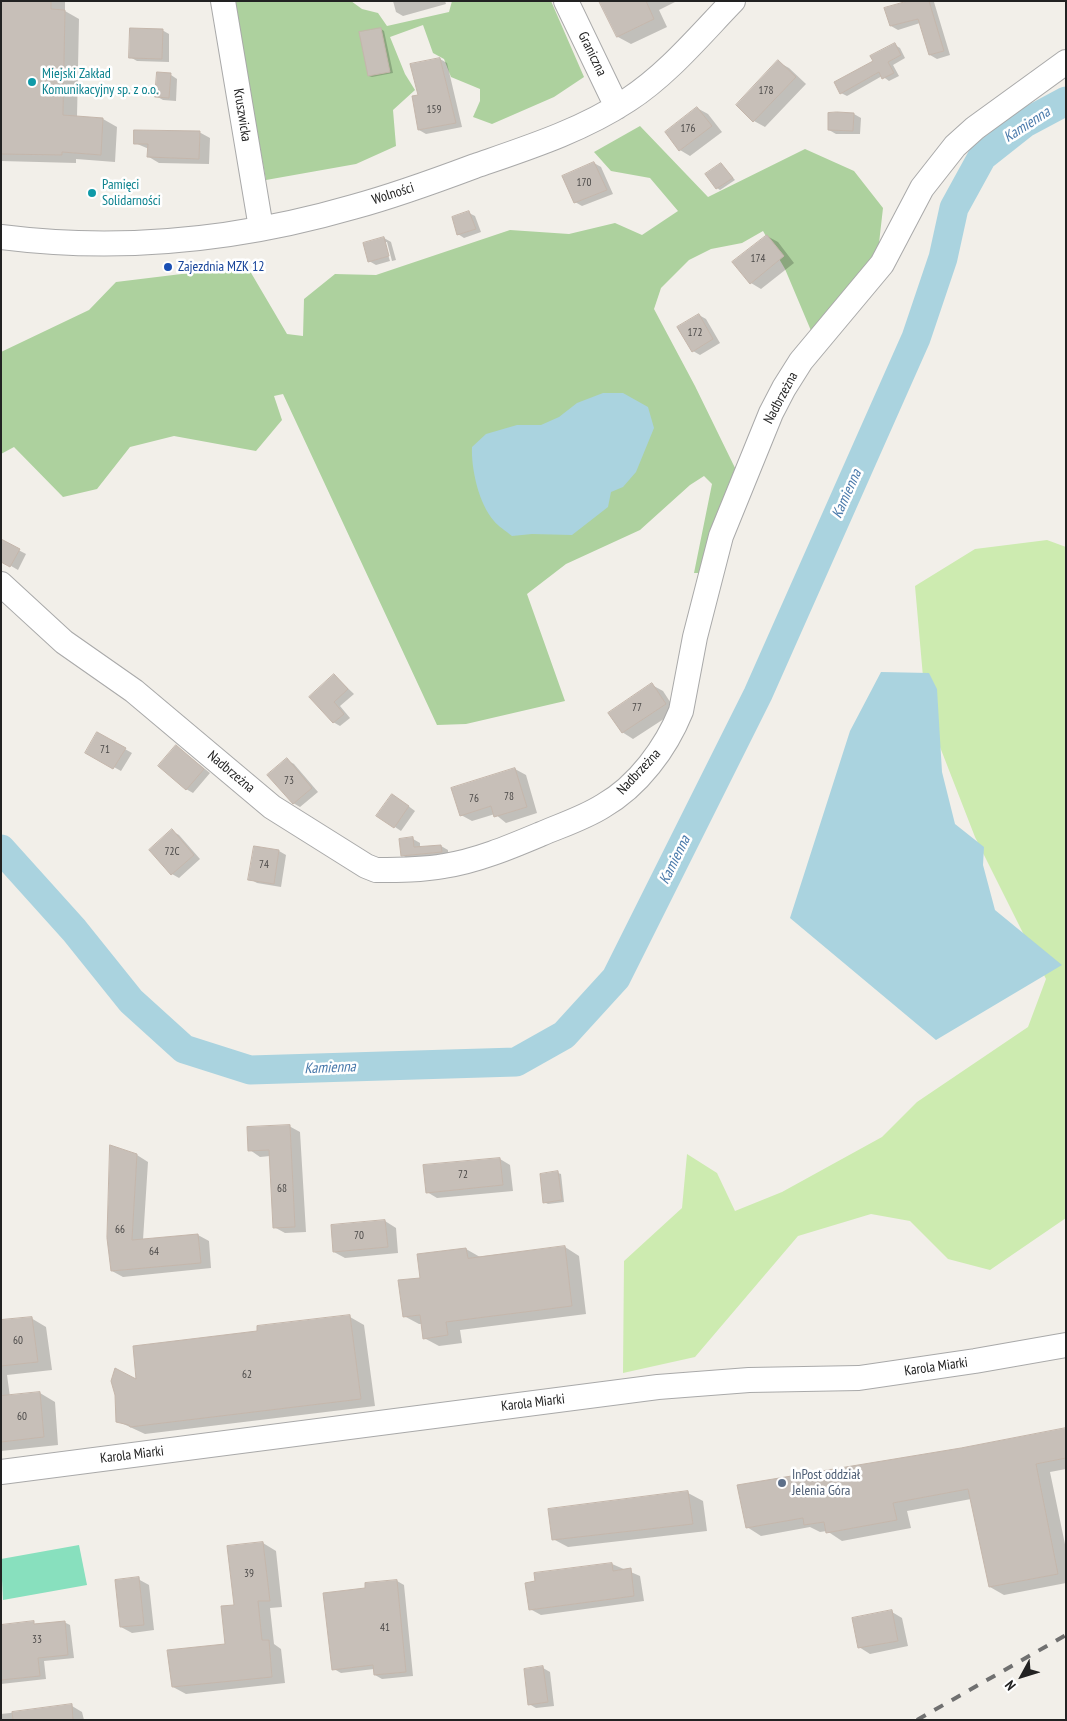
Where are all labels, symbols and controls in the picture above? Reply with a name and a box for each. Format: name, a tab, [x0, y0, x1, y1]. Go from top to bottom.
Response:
street label: Graniczna	[574, 29, 610, 79]
place label: Miejski Zakład Komunikacyjny sp. z o.o.	[42, 66, 159, 98]
marker: Miejski Zakład Komunikacyjny sp. z o.o.	[26, 76, 38, 88]
house number: 178	[759, 84, 773, 98]
street label: Kruszwicka	[230, 87, 254, 143]
house number: 159	[427, 103, 441, 117]
water label: Kamienna	[1001, 103, 1053, 147]
house number: 176	[681, 122, 695, 136]
house number: 170	[577, 176, 591, 190]
place label: Pamięci Solidarności	[102, 177, 161, 210]
street label: Wolności	[370, 179, 416, 209]
marker: Pamięci Solidarności	[86, 187, 98, 199]
house number: 174	[751, 252, 765, 266]
place label: Zajezdnia MZK 12	[178, 259, 265, 275]
marker: Zajezdnia MZK 12	[162, 261, 174, 273]
house number: 172	[688, 326, 702, 340]
street label: Nadbrzeżna	[760, 369, 802, 427]
water label: Kamienna	[828, 467, 866, 521]
house number: 77	[632, 701, 642, 715]
house number: 71	[100, 743, 110, 757]
street label: Nadbrzeżna	[614, 746, 664, 798]
street label: Nadbrzeżna	[204, 747, 258, 797]
house number: 73	[284, 774, 294, 788]
house number: 78	[504, 790, 514, 804]
house number: 76	[469, 792, 479, 806]
water label: Kamienna	[656, 833, 694, 887]
house number: 72C	[165, 845, 179, 859]
house number: 74	[259, 858, 269, 872]
water label: Kamienna	[304, 1058, 356, 1078]
house number: 72	[458, 1168, 468, 1182]
house number: 68	[277, 1182, 287, 1196]
house number: 66	[115, 1223, 125, 1237]
house number: 70	[354, 1229, 364, 1243]
house number: 64	[149, 1245, 159, 1259]
house number: 60	[13, 1334, 23, 1348]
street label: Karola Miarki	[903, 1354, 969, 1380]
house number: 62	[242, 1368, 252, 1382]
street label: Karola Miarki	[500, 1391, 566, 1415]
house number: 60	[17, 1410, 27, 1424]
street label: Karola Miarki	[99, 1443, 165, 1467]
place label: InPost oddział Jelenia Góra	[792, 1467, 860, 1500]
marker: InPost oddział Jelenia Góra	[776, 1477, 788, 1489]
house number: 39	[244, 1567, 254, 1581]
house number: 41	[380, 1621, 390, 1635]
house number: 33	[32, 1633, 42, 1647]
north arrow	[997, 1651, 1047, 1701]
text: N	[1001, 1677, 1020, 1694]

